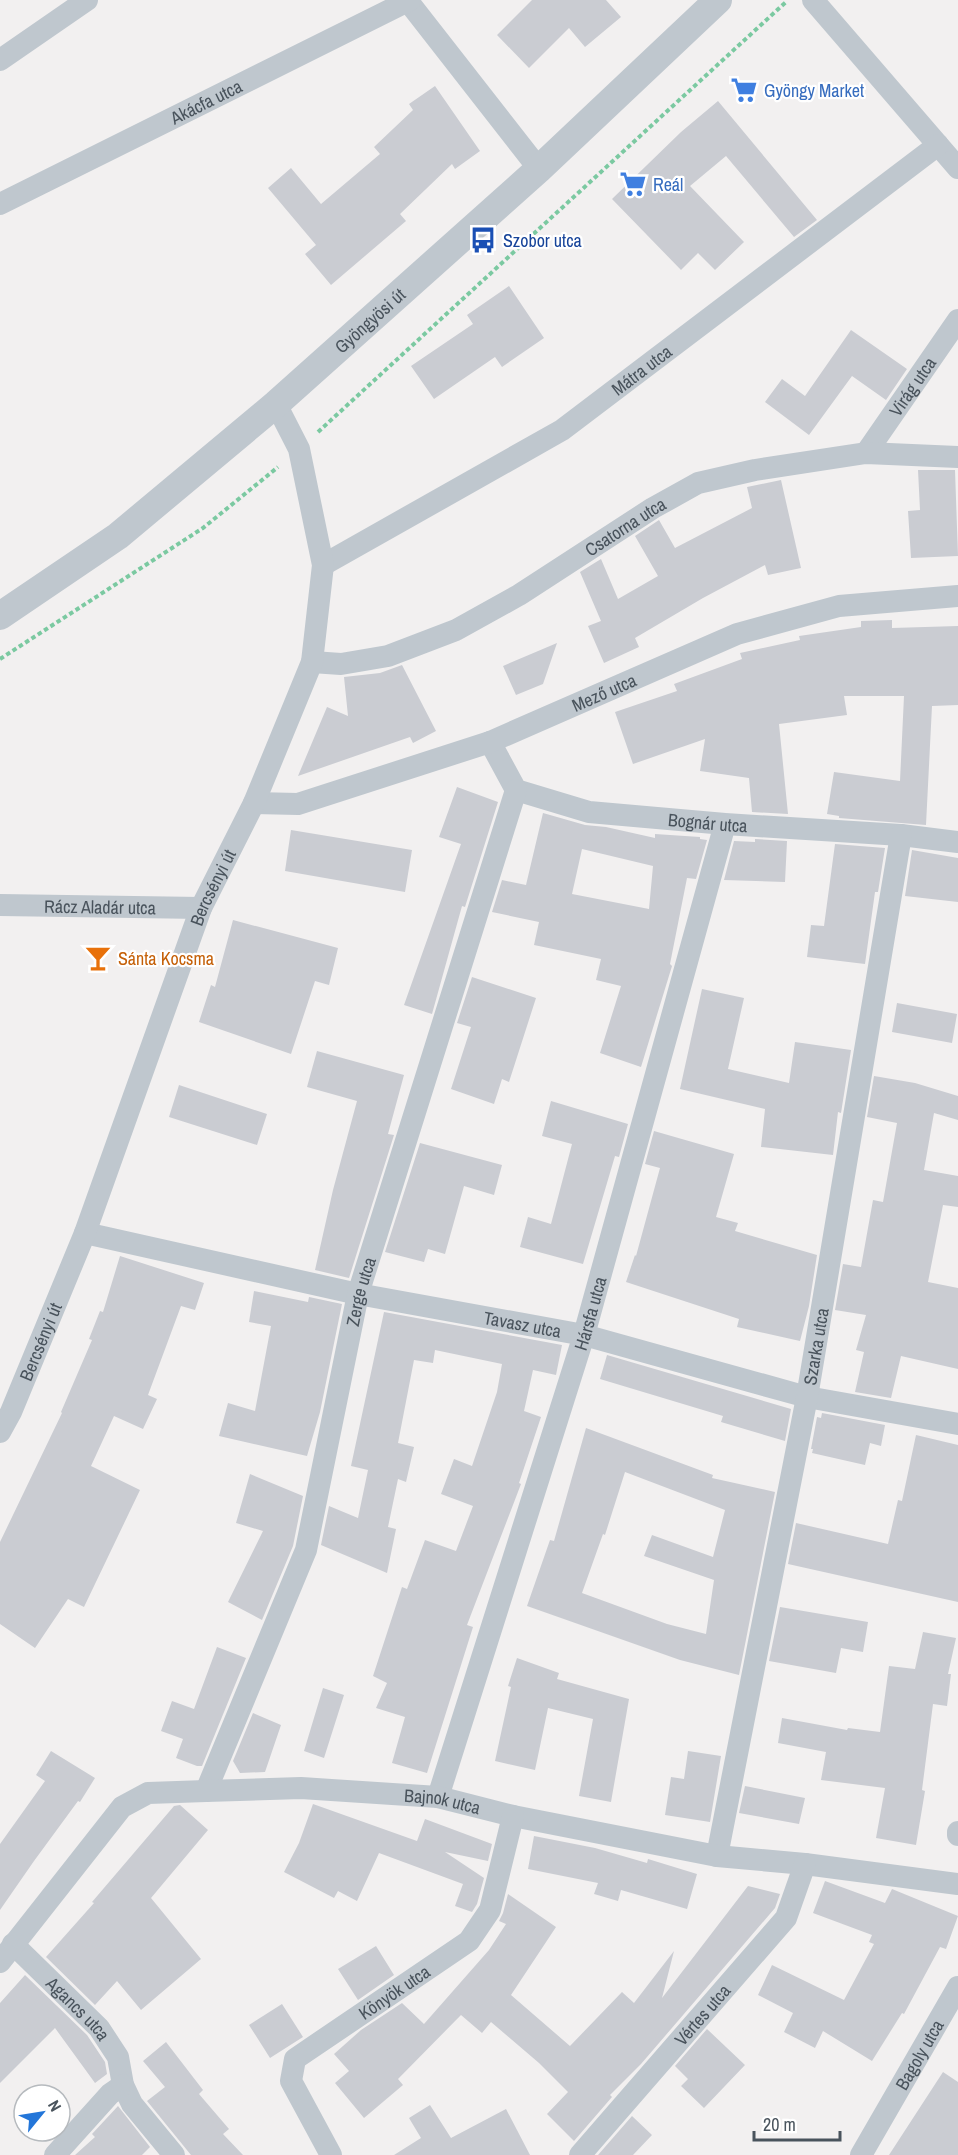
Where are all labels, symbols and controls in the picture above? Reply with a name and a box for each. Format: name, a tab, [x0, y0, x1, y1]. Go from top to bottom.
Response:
street label: Akácfa utca	[165, 73, 246, 130]
supermarket icon: Gyöngy Market	[729, 75, 759, 105]
place label: Gyöngy Market	[764, 78, 864, 103]
supermarket icon: Reál	[618, 169, 648, 199]
place label: Reál	[653, 172, 683, 197]
bus stop icon: Szobor utca	[468, 225, 498, 255]
place label: Szobor utca	[503, 228, 582, 253]
street label: Gyöngyösi út	[329, 282, 410, 359]
street label: Mátra utca	[606, 339, 677, 401]
street label: Virág utca	[883, 352, 941, 421]
street label: Csatorna utca	[580, 491, 670, 562]
street label: Mező utca	[568, 667, 640, 717]
street label: Bognár utca	[667, 807, 748, 838]
street label: Bercsényi út	[183, 845, 241, 929]
street label: Rácz Aladár utca	[44, 893, 156, 920]
bar icon: Sánta Kocsma	[83, 943, 113, 973]
place label: Sánta Kocsma	[118, 946, 214, 971]
street label: Zerge utca	[339, 1254, 381, 1328]
street label: Hársfa utca	[567, 1274, 612, 1353]
street label: Bercsényi út	[13, 1299, 67, 1384]
street label: Tavasz utca	[482, 1305, 563, 1343]
street label: Szarka utca	[797, 1306, 834, 1387]
street label: Bajnok utca	[403, 1782, 483, 1820]
street label: Könyök utca	[353, 1959, 435, 2025]
street label: Agancs utca	[40, 1970, 116, 2045]
street label: Vértes utca	[668, 1979, 736, 2051]
street label: Bagoly utca	[889, 2015, 949, 2094]
north arrow	[12, 2083, 72, 2143]
text: N	[43, 2096, 67, 2115]
scale bar	[754, 2104, 840, 2142]
text: 20 m	[763, 2112, 796, 2137]

